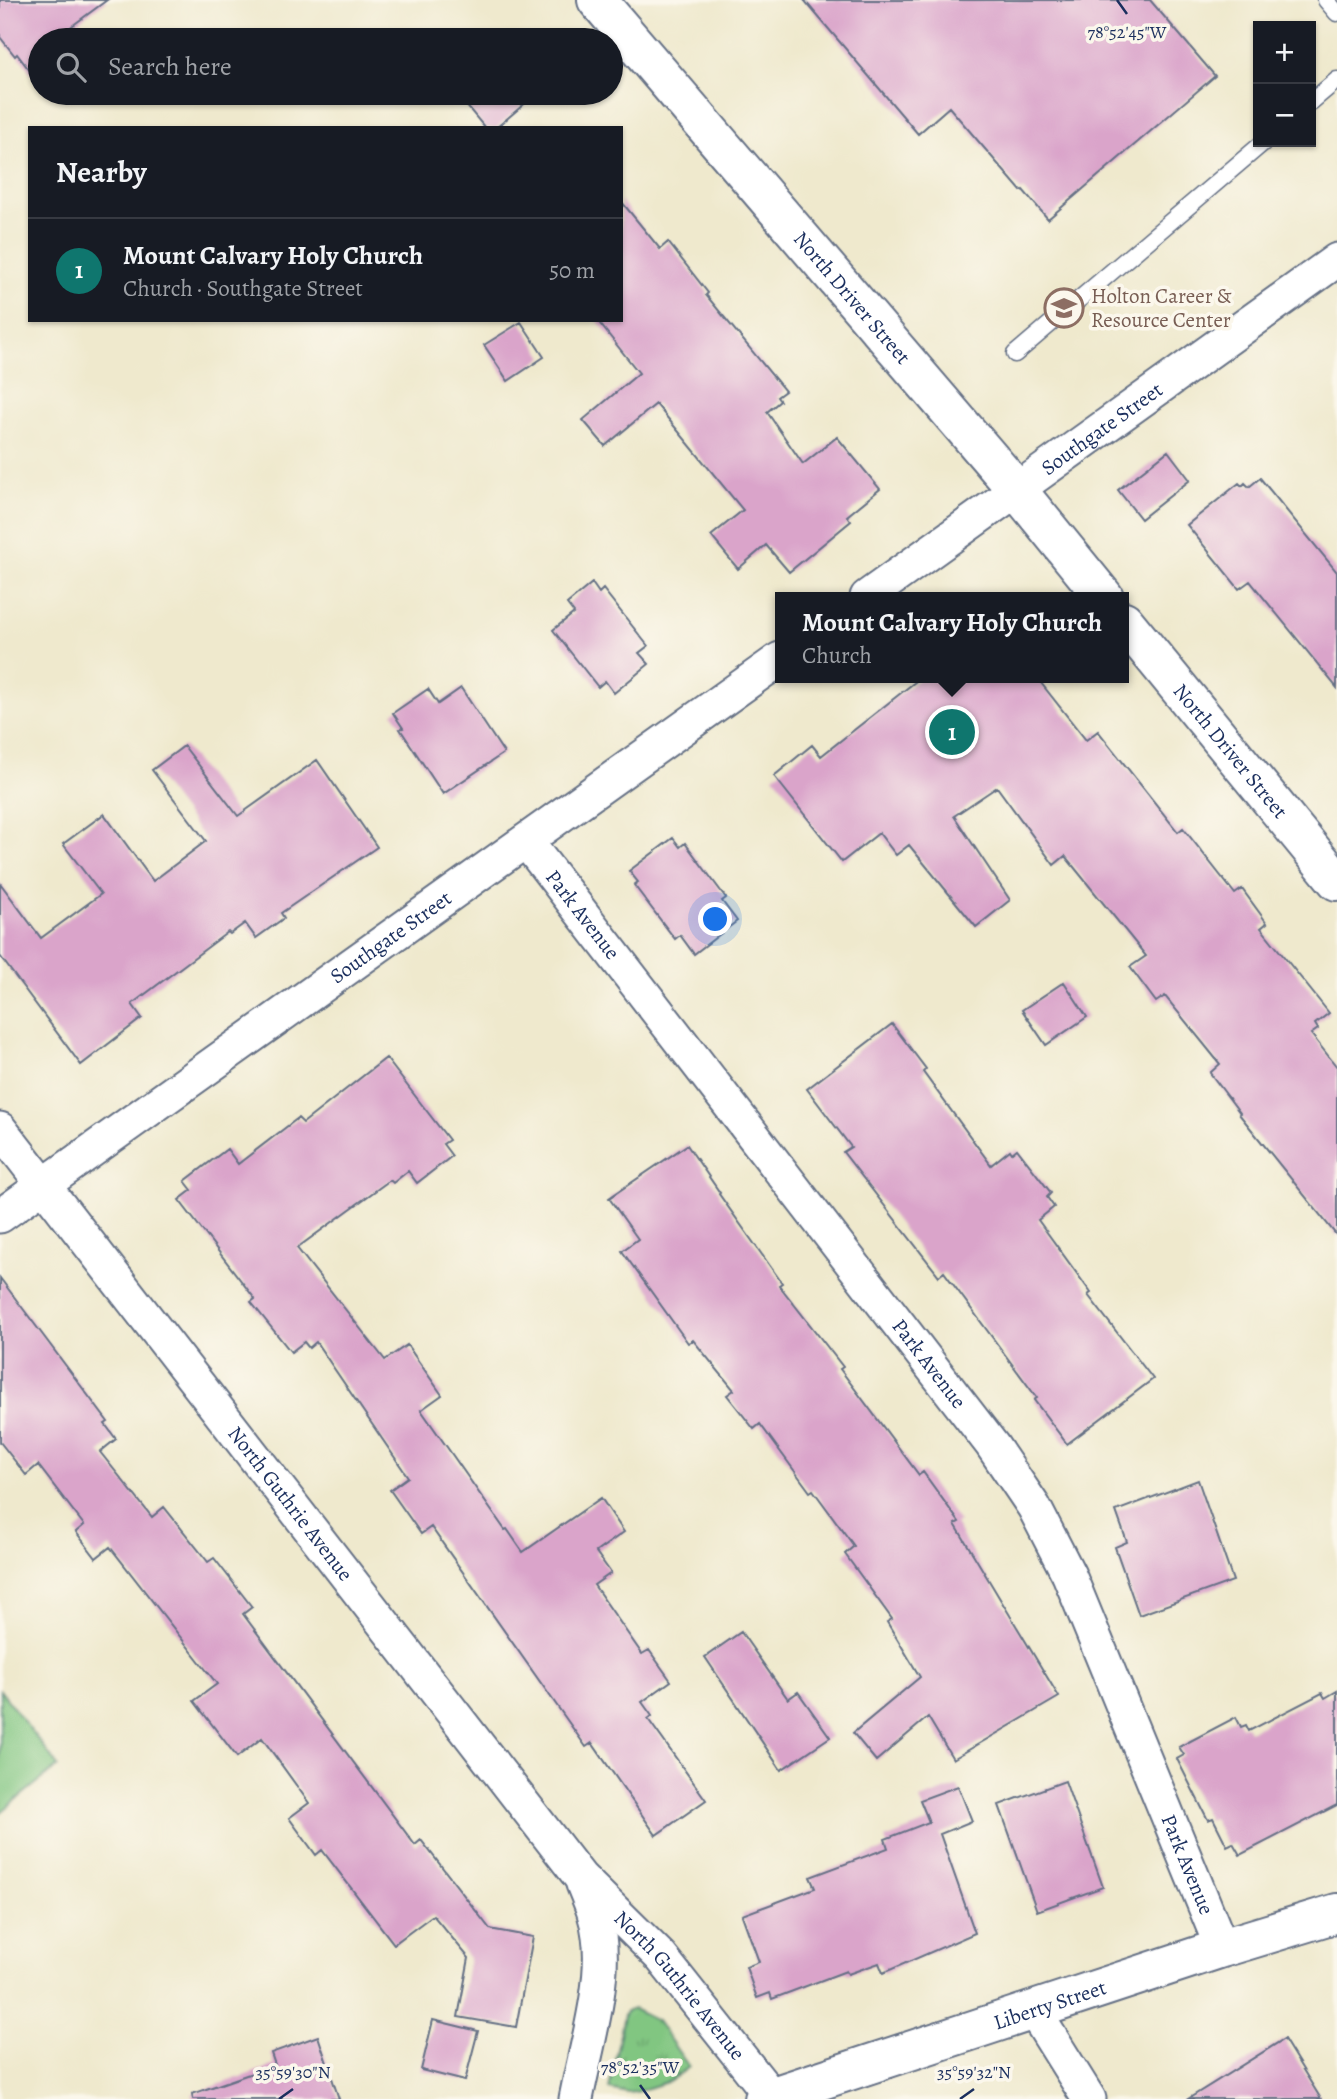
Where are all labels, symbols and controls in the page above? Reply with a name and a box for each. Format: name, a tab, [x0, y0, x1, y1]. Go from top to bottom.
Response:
text: 78°52'45"W	[1087, 20, 1167, 44]
map controls	[1253, 21, 1316, 147]
button: +	[1253, 21, 1316, 84]
search box	[28, 28, 623, 105]
icon: search	[52, 48, 90, 86]
text: Search here	[108, 49, 232, 84]
button: −	[1253, 84, 1316, 147]
text: Nearby	[56, 152, 147, 192]
street label: North Driver Street	[787, 225, 917, 370]
text: Mount Calvary Holy Church	[123, 238, 423, 273]
text: 1	[75, 255, 83, 286]
text: 50 m	[549, 255, 595, 286]
text: Church · Southgate Street	[123, 273, 363, 304]
place label: Holton Career & Resource Center	[1091, 282, 1232, 334]
school or university icon: Holton Career & Resource Center	[1043, 287, 1085, 329]
street label: Southgate Street	[1036, 376, 1168, 482]
popup	[775, 592, 1129, 683]
text: Mount Calvary Holy Church	[802, 605, 1102, 640]
text: Church	[802, 640, 872, 671]
street label: North Driver Street	[1167, 678, 1294, 824]
pin: 1	[929, 706, 975, 758]
street label: Park Avenue	[539, 864, 626, 965]
street label: Southgate Street	[324, 884, 457, 990]
your location	[698, 902, 732, 936]
street label: Park Avenue	[886, 1313, 973, 1414]
street label: North Guthrie Avenue	[222, 1420, 359, 1587]
street label: Park Avenue	[1155, 1810, 1221, 1919]
street label: North Guthrie Avenue	[608, 1904, 752, 2066]
street label: Liberty Street	[990, 1973, 1110, 2036]
text: 78°52'35"W	[601, 2055, 679, 2079]
text: 35°59'30"N	[255, 2060, 331, 2084]
text: 35°59'32"N	[937, 2060, 1011, 2084]

